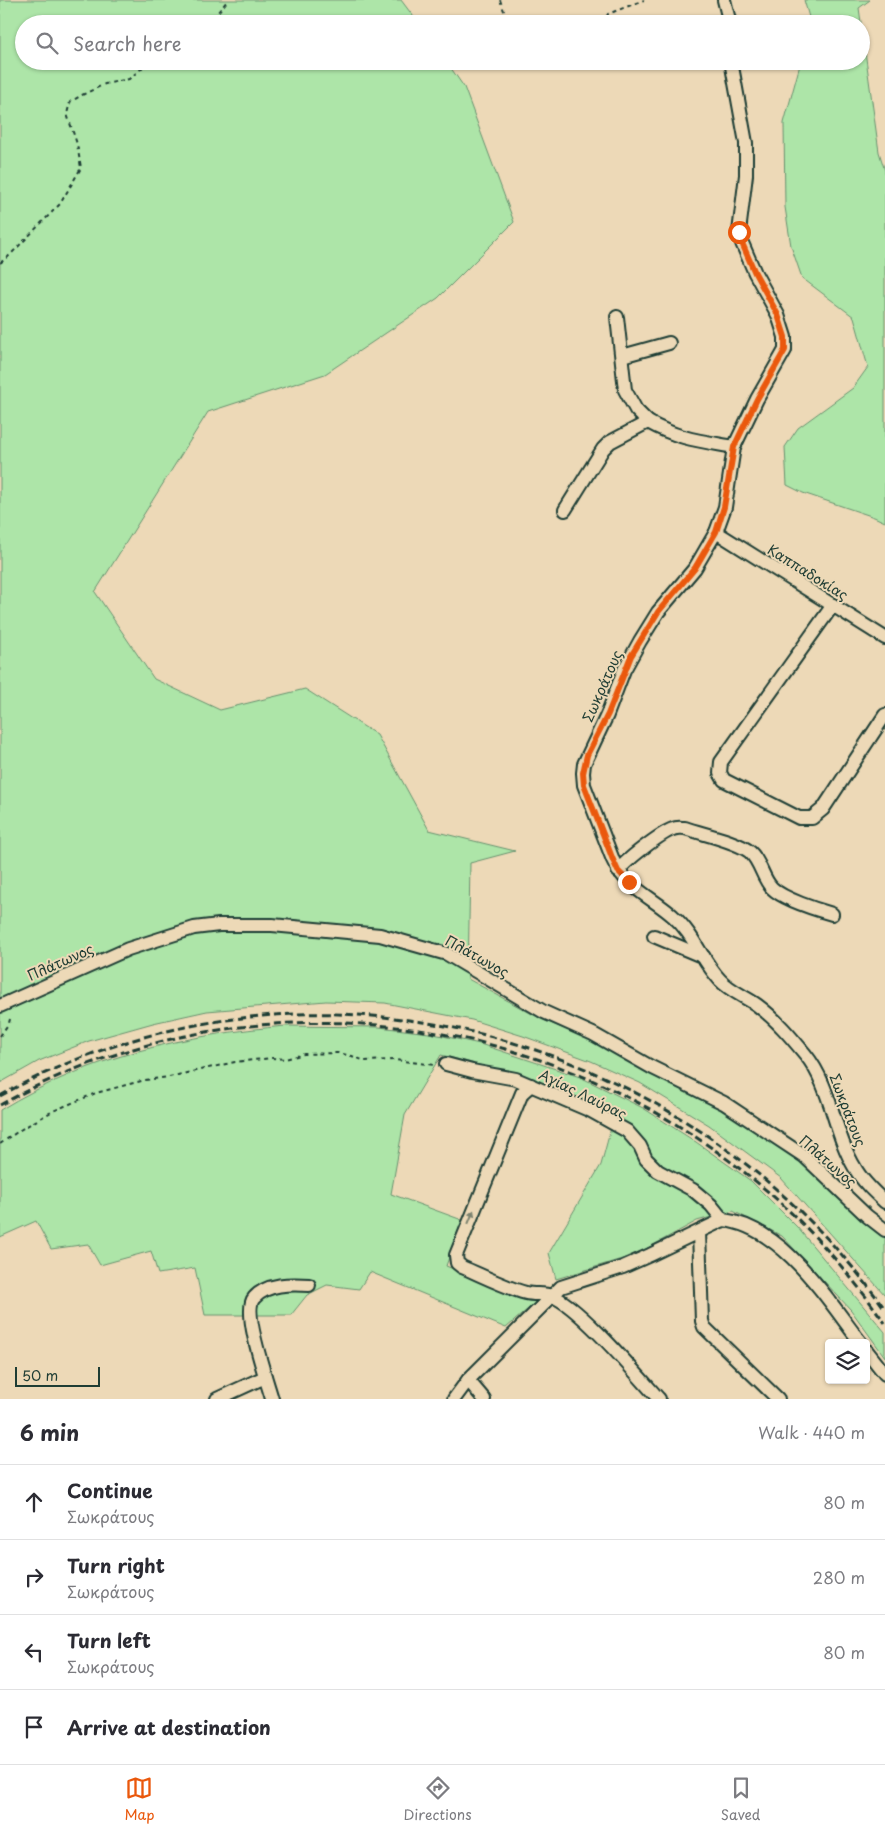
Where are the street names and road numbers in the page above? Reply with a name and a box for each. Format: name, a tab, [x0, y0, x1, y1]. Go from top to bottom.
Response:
street label: Καππαδοκίας	[764, 539, 852, 605]
street label: Σωκράτους	[577, 647, 627, 725]
street label: Πλάτωνος	[441, 930, 513, 982]
street label: Πλάτωνος	[24, 938, 96, 986]
street label: Αγίας Λαύρας	[536, 1064, 630, 1124]
street label: Σωκράτους	[824, 1070, 872, 1150]
street label: Πλάτωνος	[795, 1130, 861, 1192]

